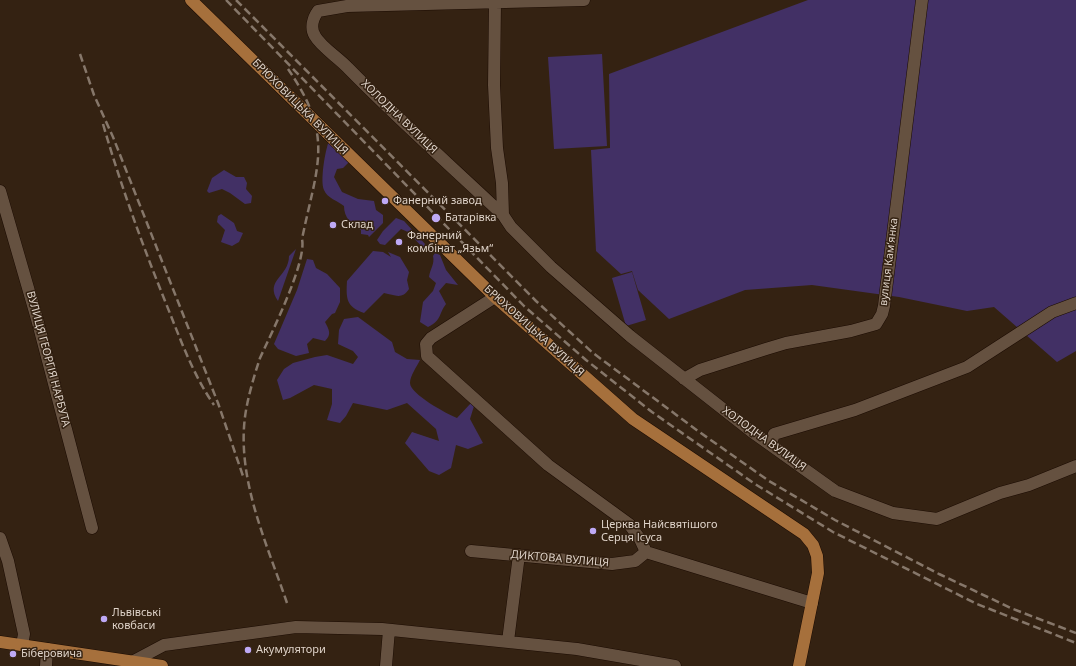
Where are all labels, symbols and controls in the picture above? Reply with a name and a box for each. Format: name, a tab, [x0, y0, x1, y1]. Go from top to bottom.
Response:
street label: БРЮХОВИЦЬКА ВУЛИЦЯ	[249, 56, 351, 158]
street label: ХОЛОДНА ВУЛИЦЯ	[358, 77, 440, 157]
place label: Фанерний завод	[393, 194, 482, 208]
marker: Фанерний завод	[380, 196, 390, 206]
place label: Батарівка	[445, 211, 496, 225]
marker: Батарівка	[430, 212, 442, 224]
street label: вулиця Камʼянка	[877, 217, 901, 307]
place label: Склад	[341, 218, 373, 232]
marker: Склад	[328, 220, 338, 230]
place label: Фанерний комбінат „Язьм“	[407, 229, 493, 255]
marker: Фанерний комбінат „Язьм“	[394, 237, 404, 247]
street label: БРЮХОВИЦЬКА ВУЛИЦЯ	[481, 283, 587, 379]
street label: ВУЛИЦЯ ГЕОРГІЯ НАРБУТА	[24, 290, 72, 428]
street label: ХОЛОДНА ВУЛИЦЯ	[719, 404, 809, 474]
place label: Церква Найсвятішого Серця Ісуса	[601, 518, 718, 544]
marker: Церква Найсвятішого Серця Ісуса	[588, 526, 598, 536]
street label: ДИКТОВА ВУЛИЦЯ	[510, 548, 610, 570]
place label: Львівські ковбаси	[112, 606, 161, 632]
marker: Львівські ковбаси	[99, 614, 109, 624]
place label: Акумулятори	[256, 643, 326, 657]
marker: Акумулятори	[243, 645, 253, 655]
place label: Біберовича	[21, 647, 82, 661]
marker: Біберовича	[8, 649, 18, 659]

